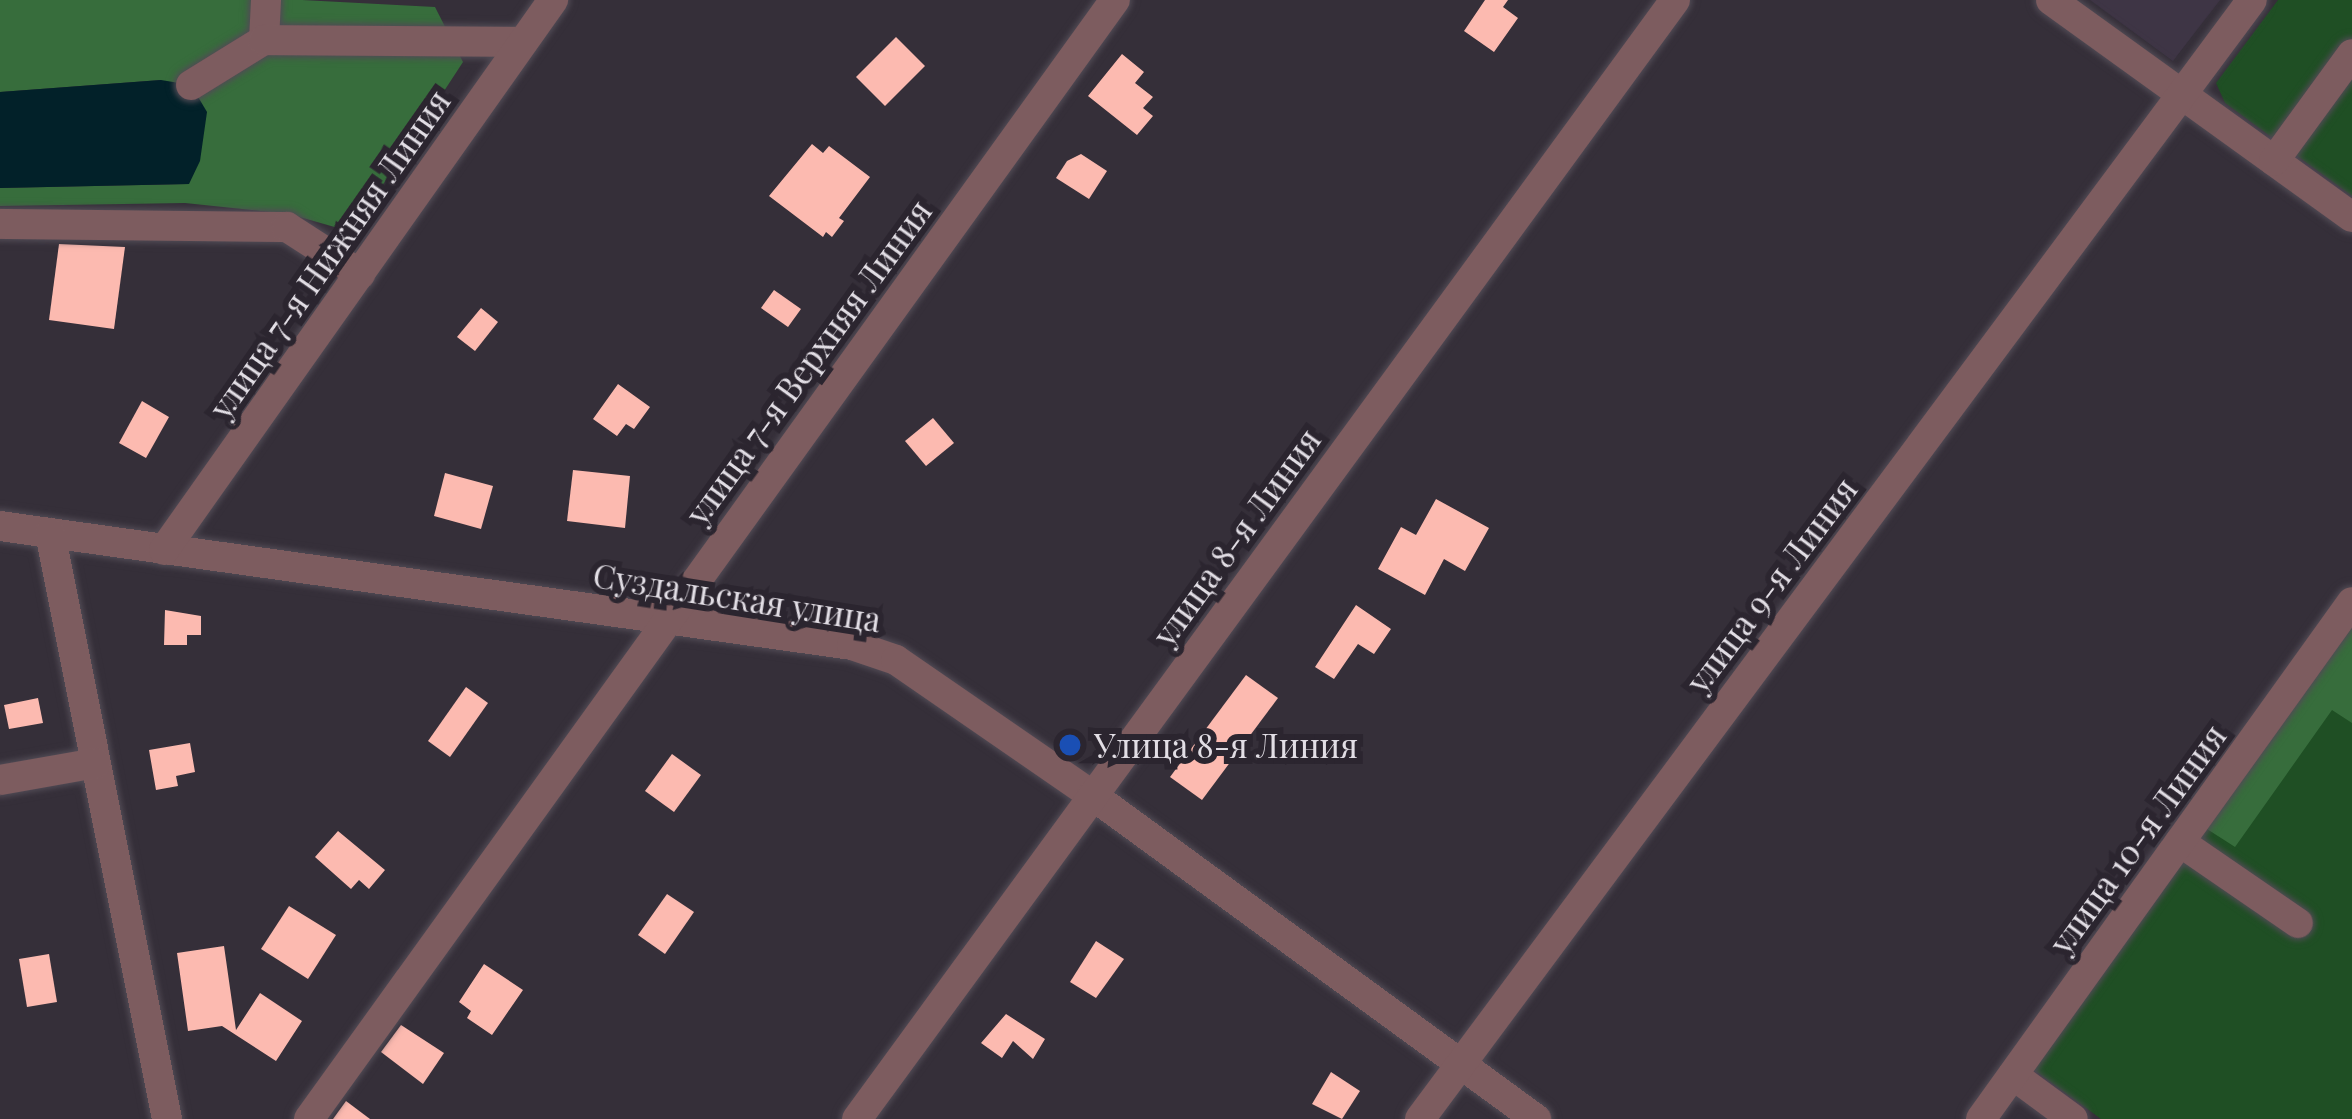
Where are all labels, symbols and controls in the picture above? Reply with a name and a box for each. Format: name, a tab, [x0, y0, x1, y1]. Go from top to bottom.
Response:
street label: улица 7-я Нижняя Линия	[200, 82, 458, 426]
street label: улица 7-я Верхняя Линия	[677, 192, 939, 532]
street label: улица 8-я Линия	[1144, 421, 1328, 653]
street label: улица 9-я Линия	[1677, 470, 1865, 700]
street label: Суздальская улица	[590, 555, 884, 639]
street label: улица 10-я Линия	[2041, 717, 2233, 961]
place label: Улица 8-я Линия	[1094, 725, 1358, 765]
marker: Улица 8-я Линия	[1057, 732, 1083, 758]

